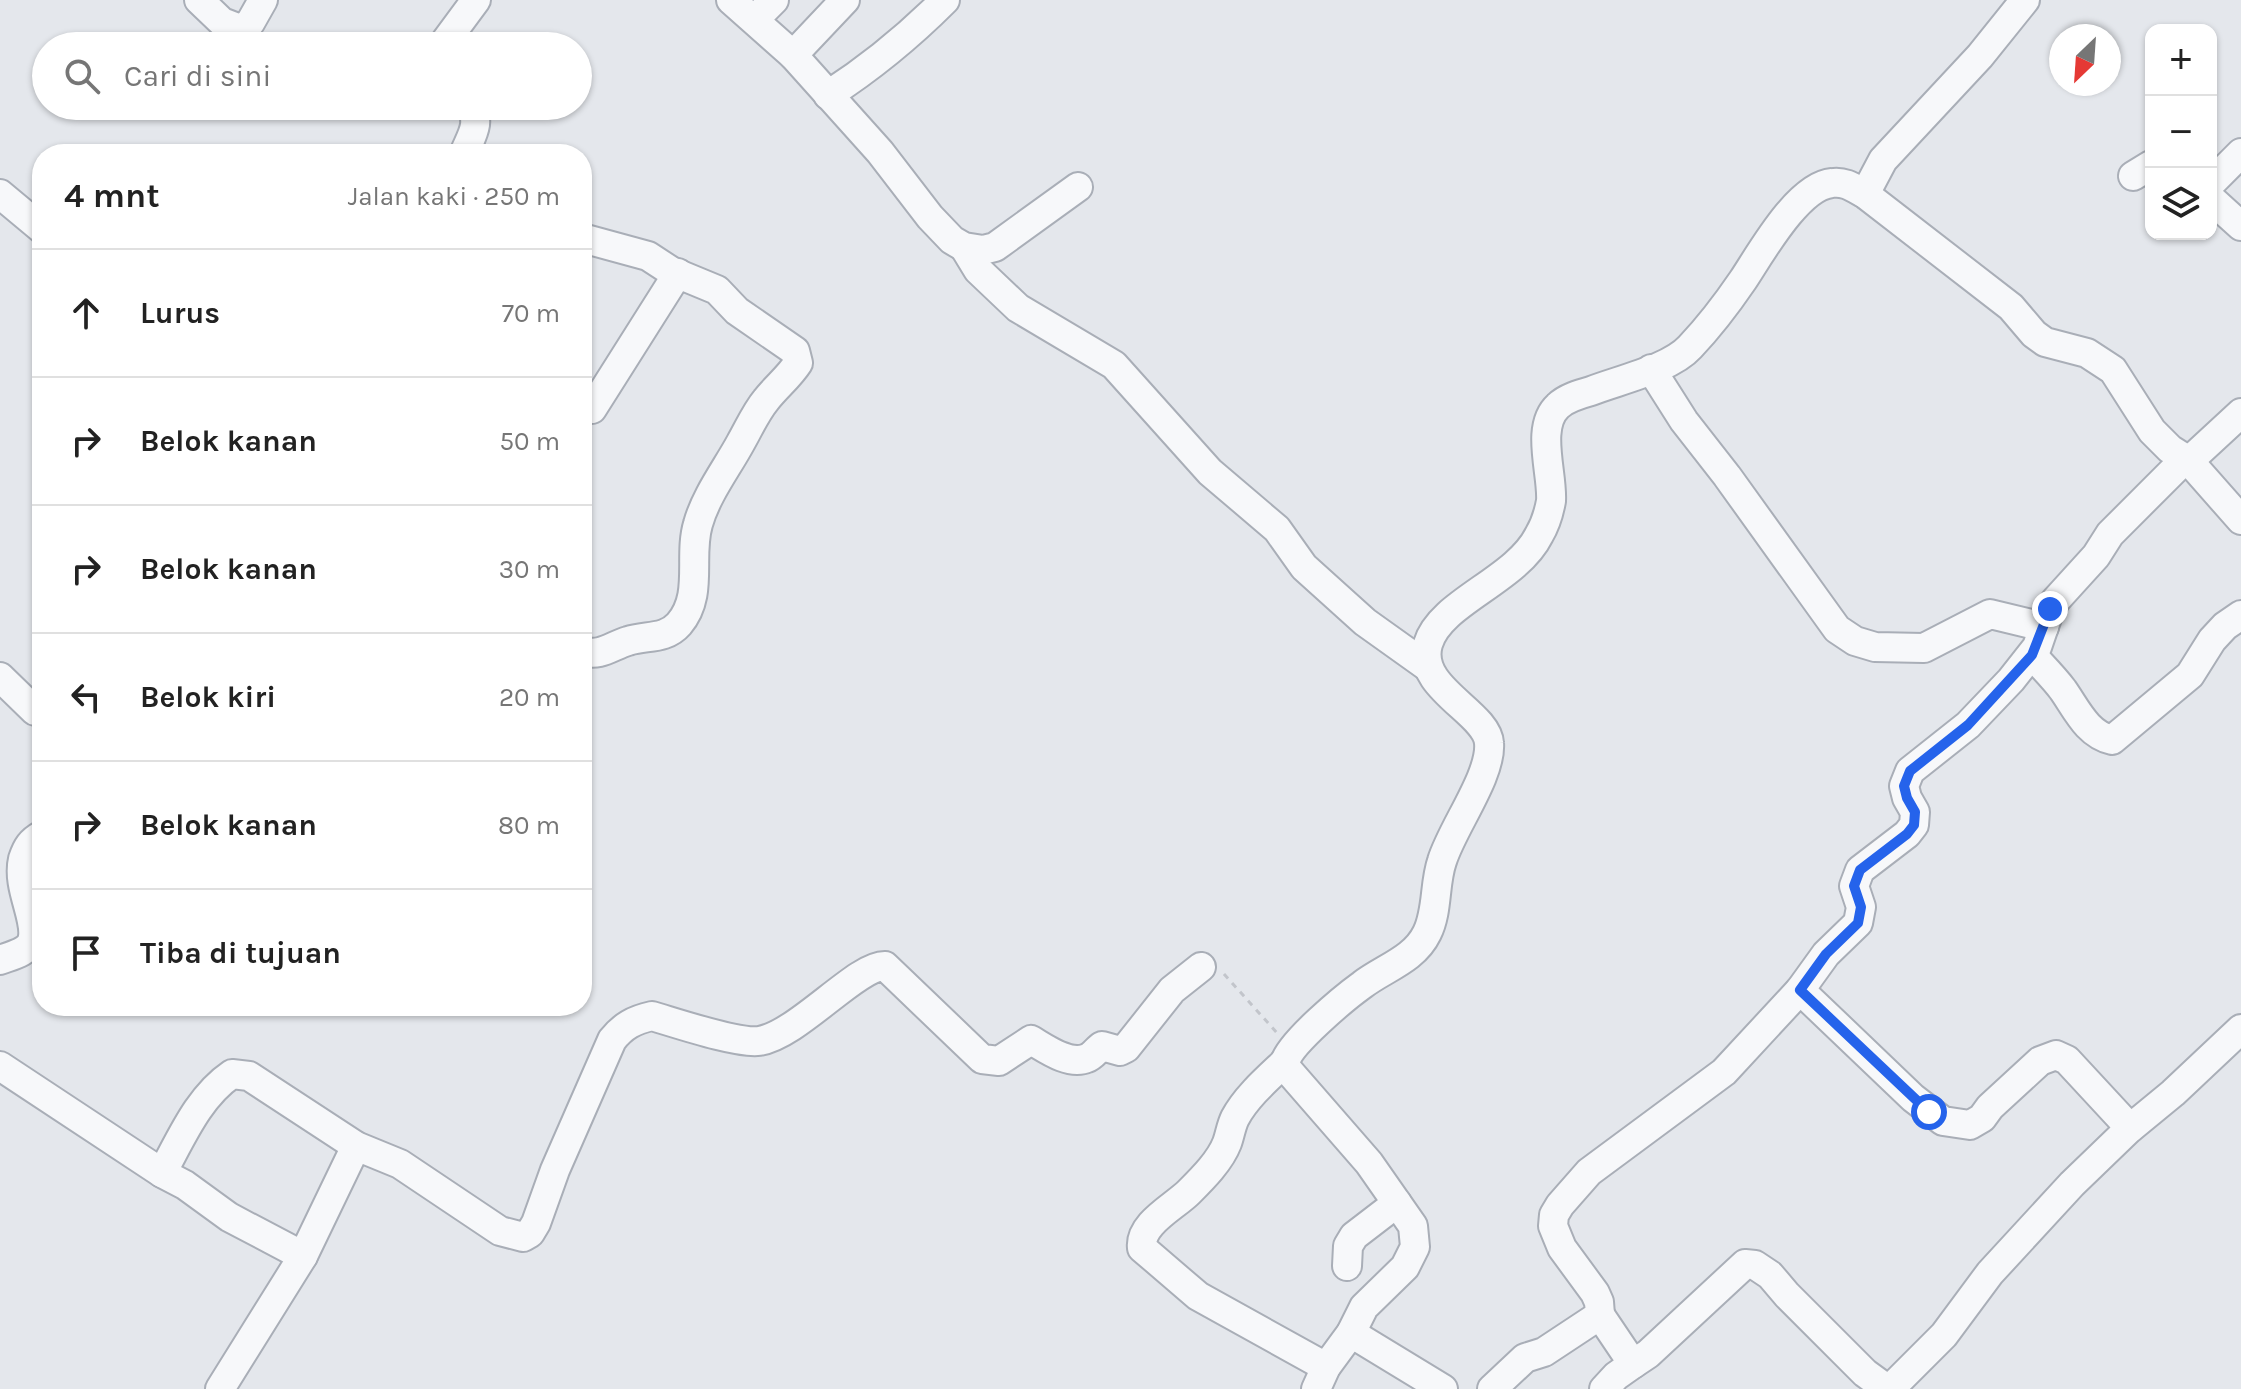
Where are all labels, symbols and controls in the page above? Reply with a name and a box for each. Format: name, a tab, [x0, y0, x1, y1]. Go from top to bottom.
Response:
north arrow	[2049, 24, 2121, 96]
map controls	[2145, 24, 2217, 240]
button: +	[2145, 24, 2217, 96]
search box	[32, 32, 592, 120]
icon: search	[60, 54, 104, 98]
text: Cari di sini	[124, 58, 271, 94]
button: −	[2145, 96, 2217, 168]
button: layers	[2145, 168, 2217, 240]
text: 4 mnt	[64, 176, 160, 216]
text: Jalan kaki · 250 m	[348, 181, 560, 212]
icon: ahead	[64, 291, 108, 335]
text: Lurus	[140, 295, 220, 331]
text: 70 m	[502, 298, 560, 329]
icon: right	[64, 419, 108, 463]
text: Belok kanan	[140, 423, 317, 459]
text: 50 m	[499, 426, 560, 457]
icon: right	[64, 547, 108, 591]
text: Belok kanan	[140, 551, 317, 587]
text: 30 m	[499, 554, 560, 585]
route end	[2032, 591, 2068, 627]
icon: left	[64, 675, 108, 719]
text: Belok kiri	[140, 679, 276, 715]
text: 20 m	[499, 682, 560, 713]
icon: right	[64, 803, 108, 847]
text: Belok kanan	[140, 807, 317, 843]
text: 80 m	[498, 810, 560, 841]
icon: arrive	[64, 931, 108, 975]
text: Tiba di tujuan	[140, 935, 341, 971]
route start	[1911, 1094, 1947, 1130]

